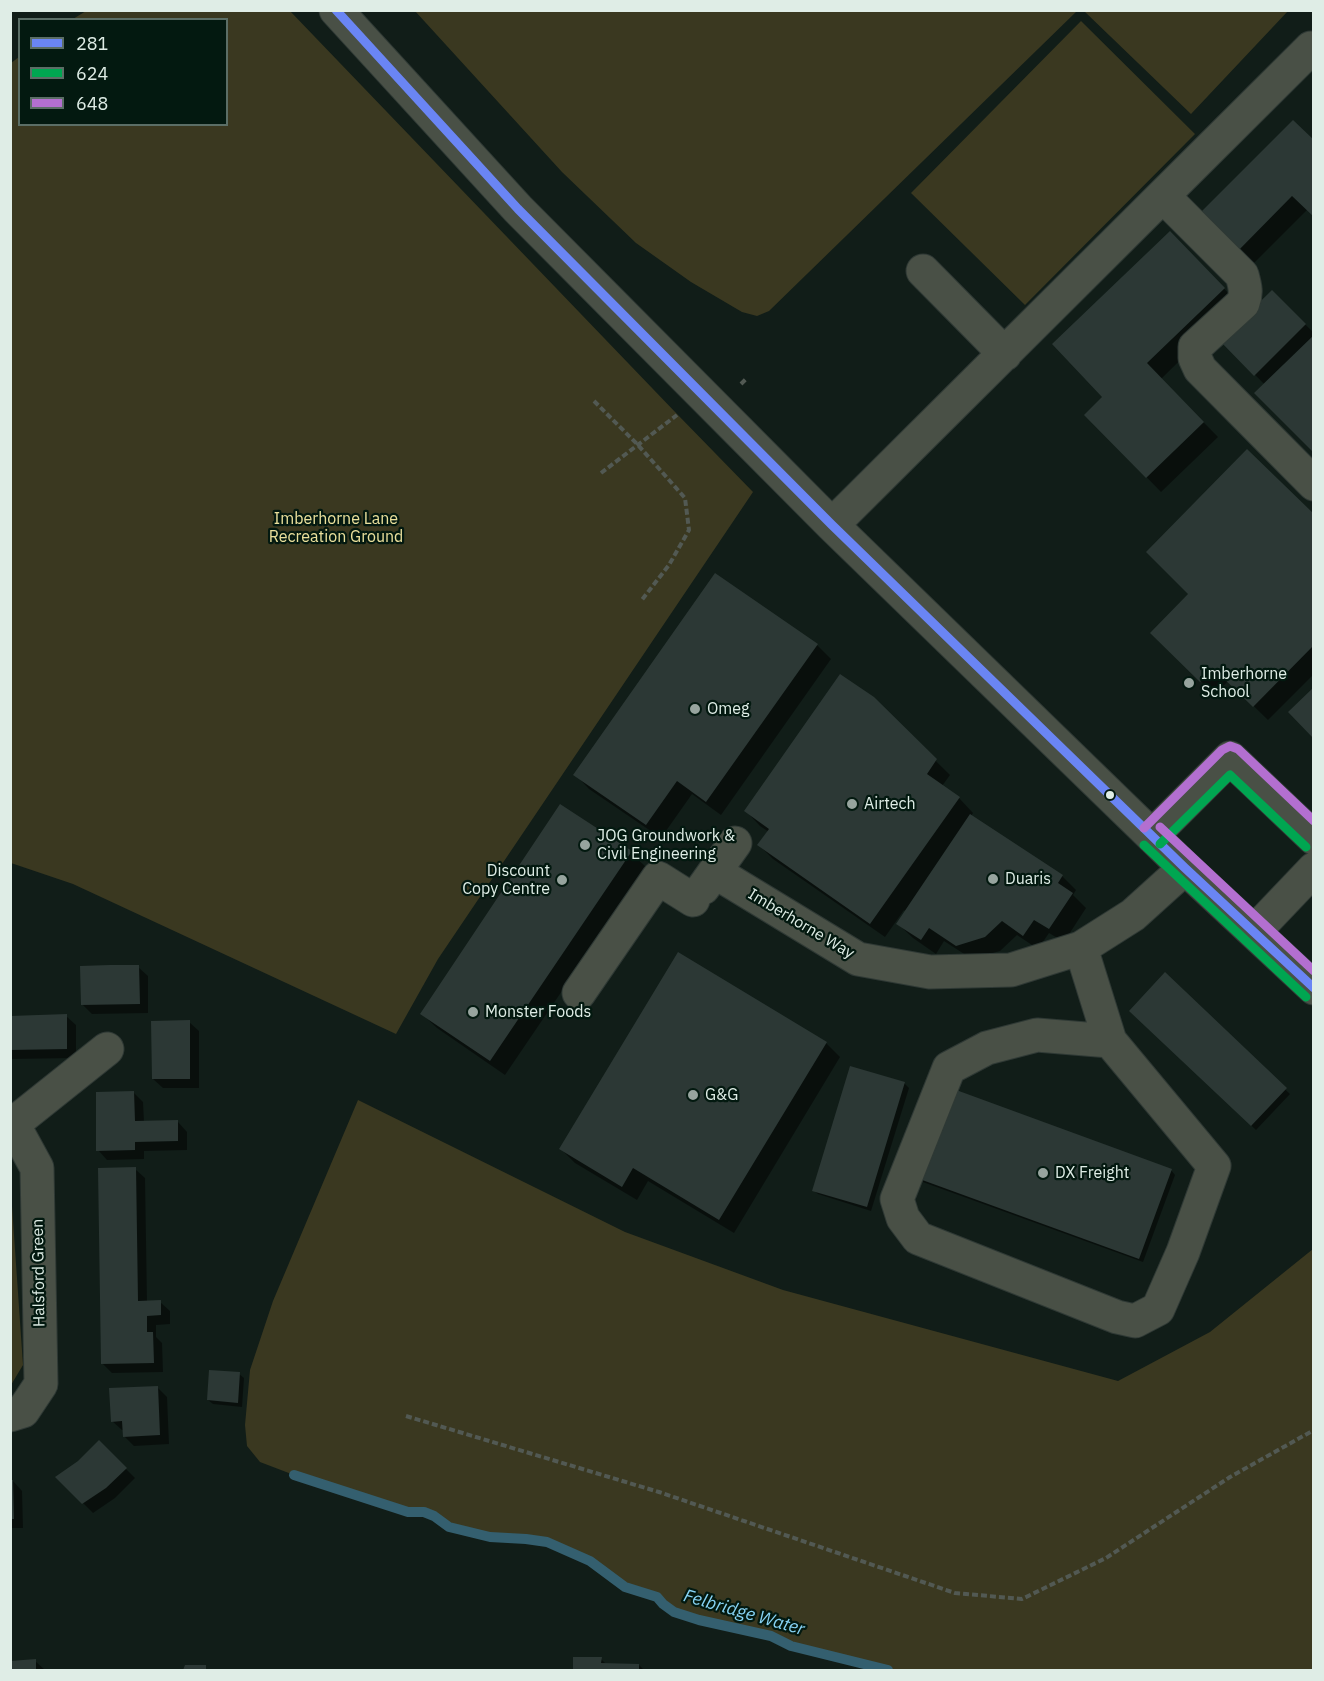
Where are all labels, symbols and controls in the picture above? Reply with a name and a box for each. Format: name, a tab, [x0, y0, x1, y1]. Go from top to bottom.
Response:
legend	[18, 18, 228, 126]
text: 281	[76, 32, 108, 55]
text: 624	[76, 62, 108, 85]
text: 648	[76, 92, 108, 115]
park label: Imberhorne Lane Recreation Ground	[269, 509, 403, 547]
place label: Imberhorne School	[1201, 664, 1287, 702]
marker: Imberhorne School	[1182, 676, 1196, 690]
place label: Omeg	[707, 699, 750, 719]
marker: Omeg	[688, 702, 702, 716]
unlabelled marker	[1104, 789, 1116, 801]
place label: Airtech	[864, 794, 916, 814]
marker: Airtech	[845, 797, 859, 811]
place label: JOG Groundwork & Civil Engineering	[597, 826, 735, 864]
marker: JOG Groundwork & Civil Engineering	[578, 838, 592, 852]
place label: Discount Copy Centre	[462, 861, 550, 899]
place label: Duaris	[1005, 869, 1051, 889]
marker: Duaris	[986, 872, 1000, 886]
marker: Discount Copy Centre	[555, 873, 569, 887]
street label: Imberhorne Way	[744, 885, 858, 963]
place label: Monster Foods	[485, 1002, 591, 1022]
marker: Monster Foods	[466, 1005, 480, 1019]
place label: G&G	[705, 1085, 738, 1105]
marker: G&G	[686, 1088, 700, 1102]
place label: DX Freight	[1055, 1163, 1129, 1183]
marker: DX Freight	[1036, 1166, 1050, 1180]
street label: Halsford Green	[28, 1219, 50, 1327]
water label: Felbridge Water	[681, 1585, 807, 1641]

